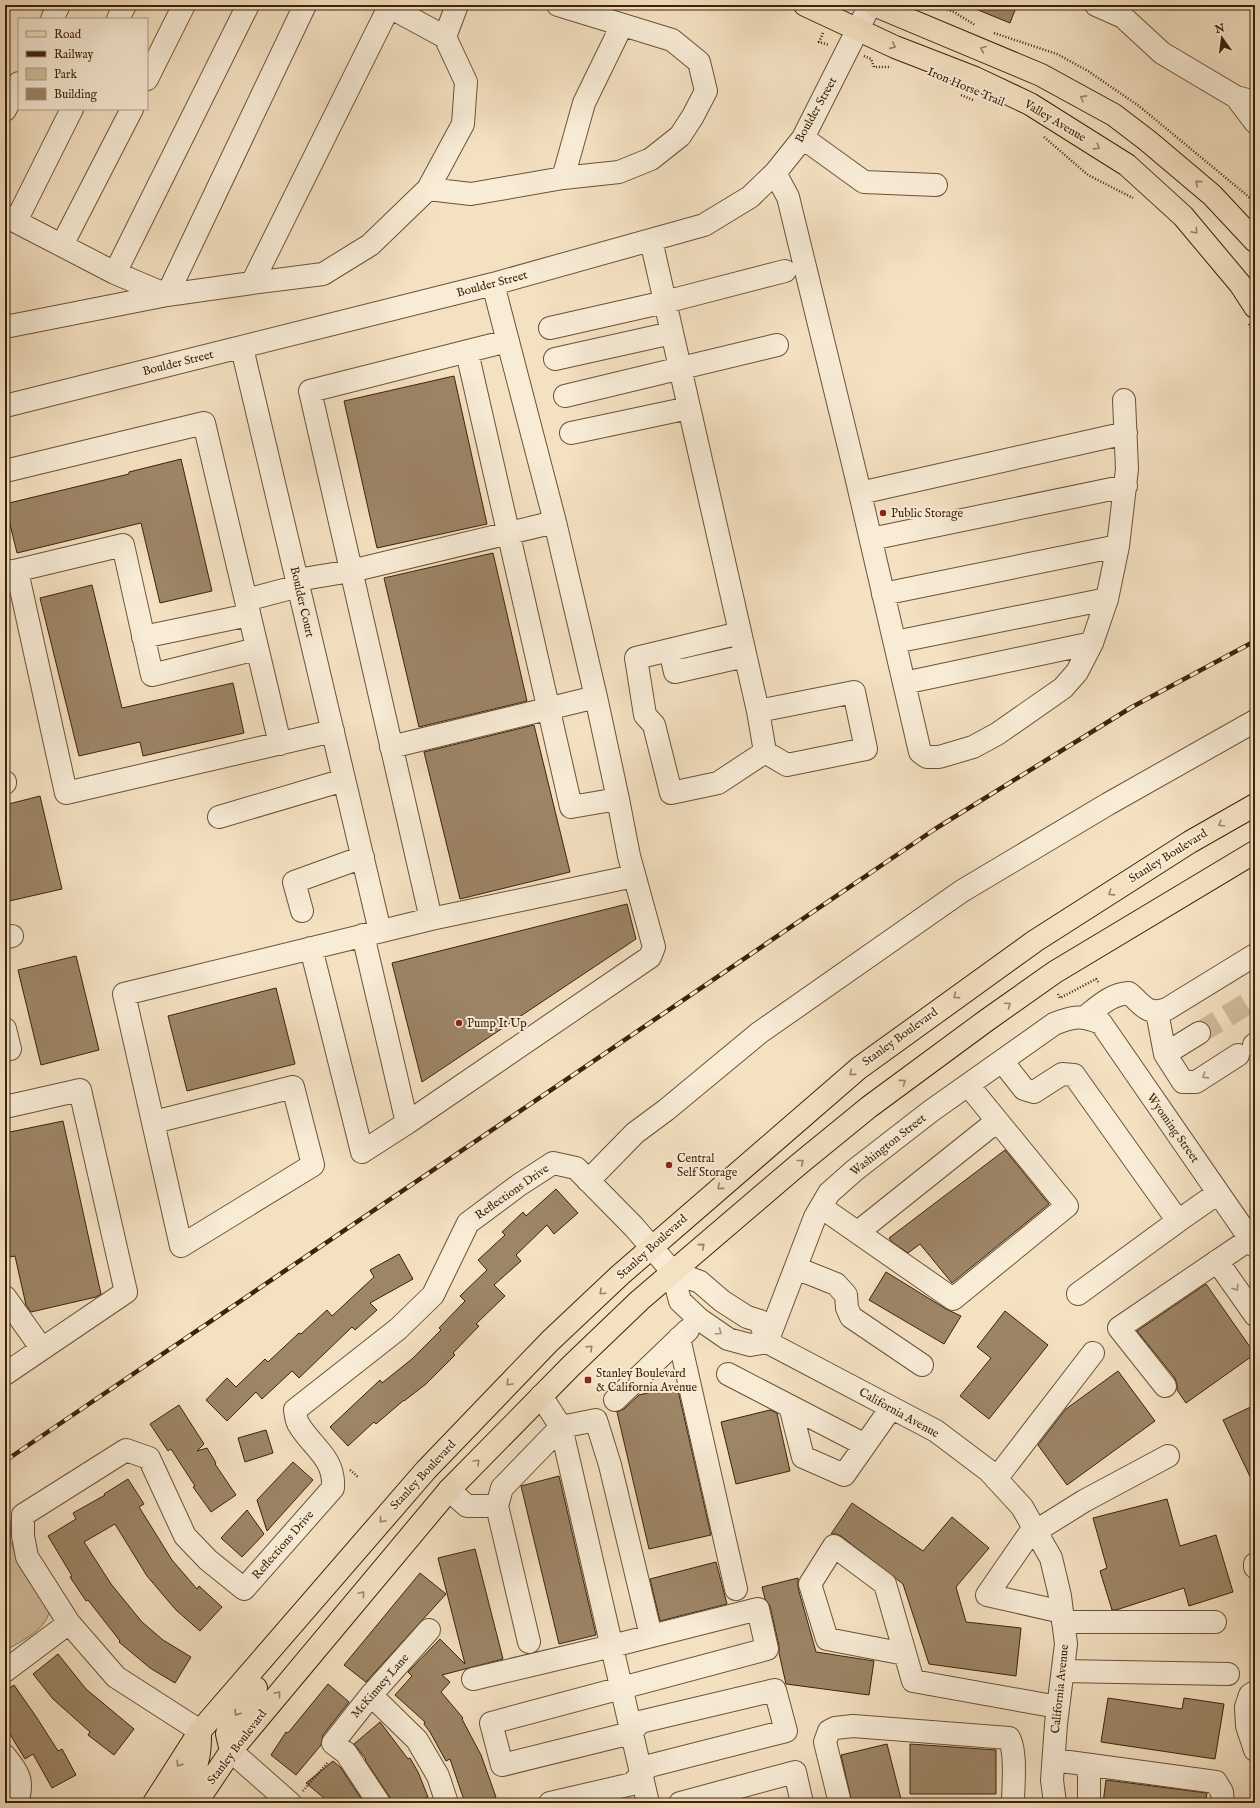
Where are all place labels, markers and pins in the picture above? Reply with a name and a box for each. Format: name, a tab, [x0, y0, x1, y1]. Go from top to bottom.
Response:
place label: Public Storage	[891, 506, 964, 521]
marker: Public Storage	[878, 508, 888, 518]
place label: Pump It Up	[467, 1016, 527, 1032]
marker: Pump It Up	[454, 1018, 464, 1028]
place label: Central Self Storage	[677, 1151, 738, 1180]
marker: Central Self Storage	[664, 1160, 674, 1170]
place label: Stanley Boulevard & California Avenue	[596, 1366, 698, 1395]
marker: Stanley Boulevard & California Avenue	[583, 1375, 593, 1385]

